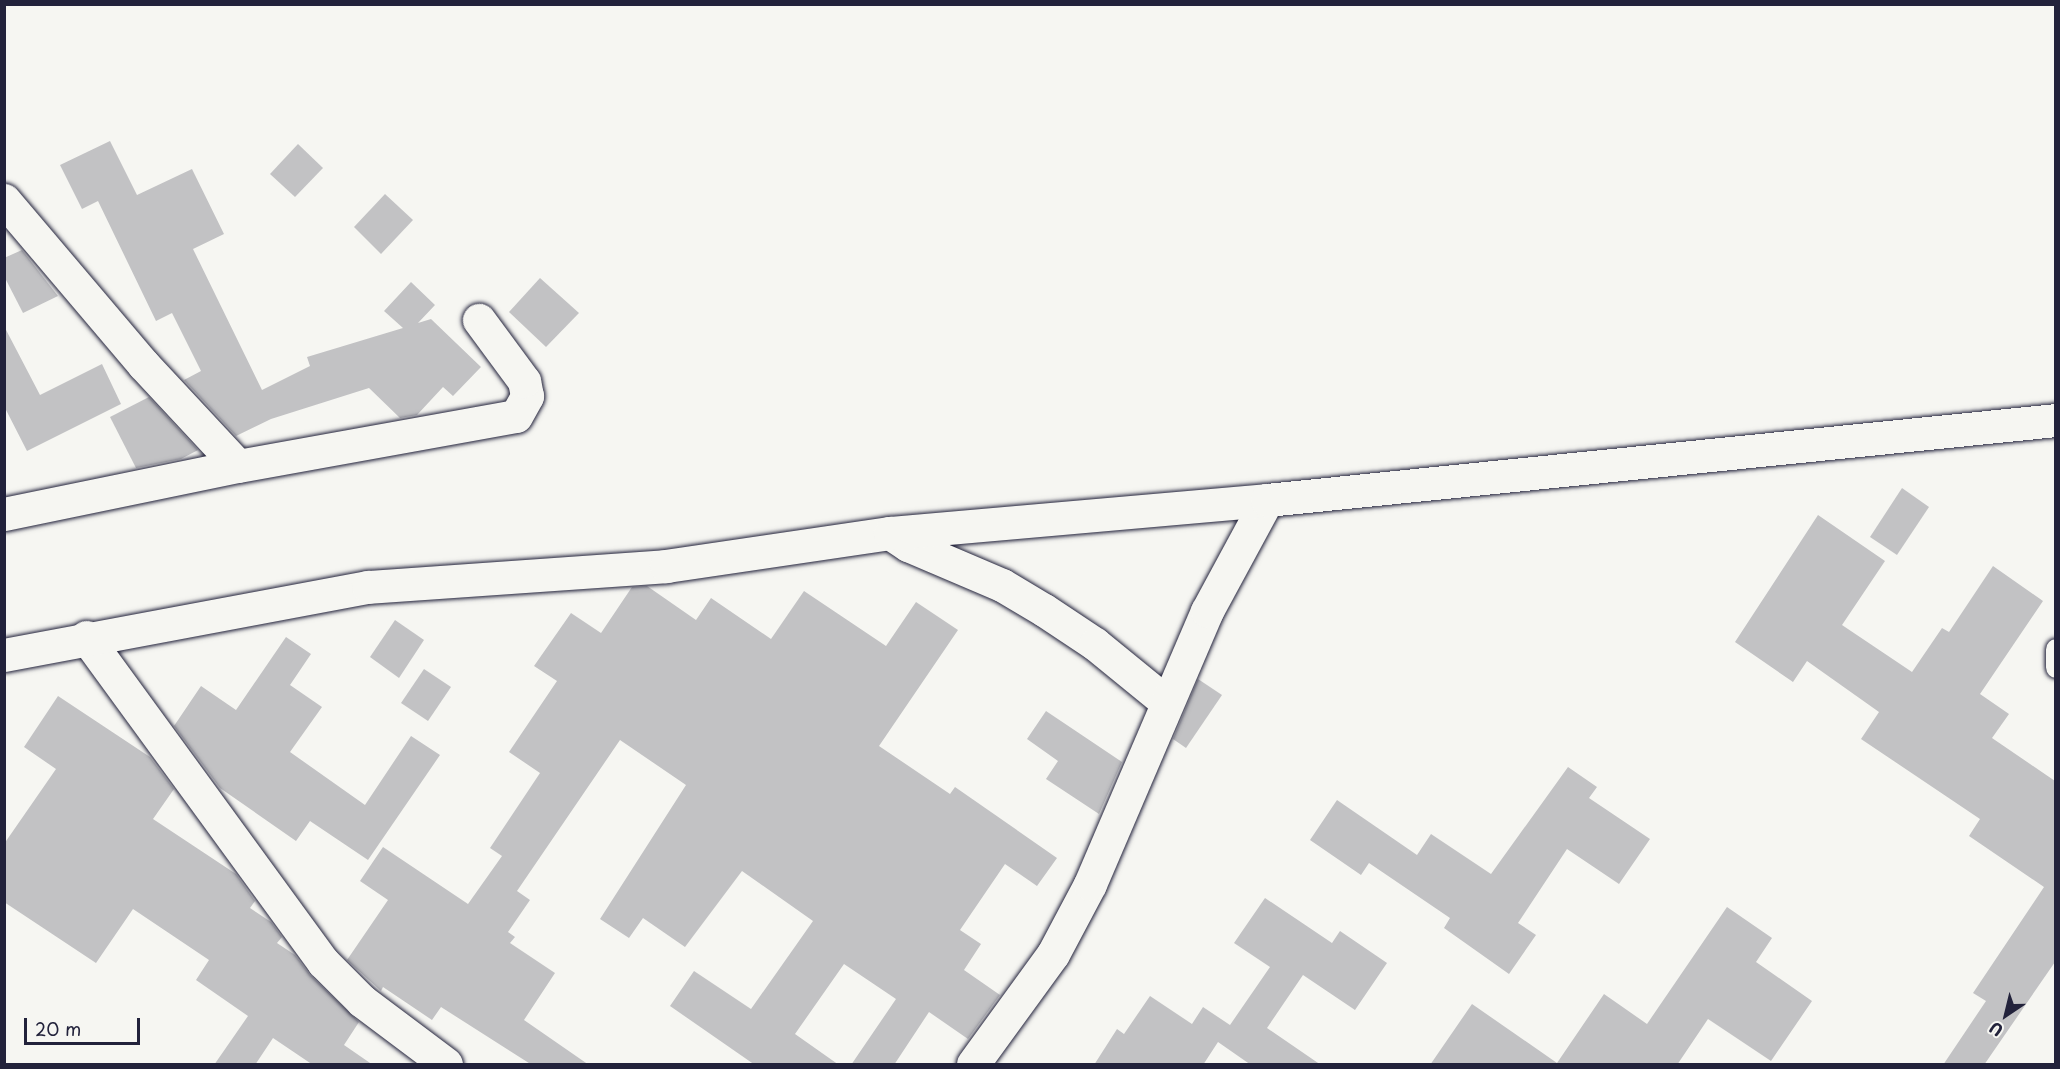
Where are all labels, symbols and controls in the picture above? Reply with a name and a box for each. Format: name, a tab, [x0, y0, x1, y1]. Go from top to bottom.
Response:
north arrow	[1976, 985, 2036, 1045]
scale bar	[27, 1006, 142, 1044]
text: 20 m	[35, 1015, 81, 1042]
text: U	[1984, 1016, 2008, 1043]

